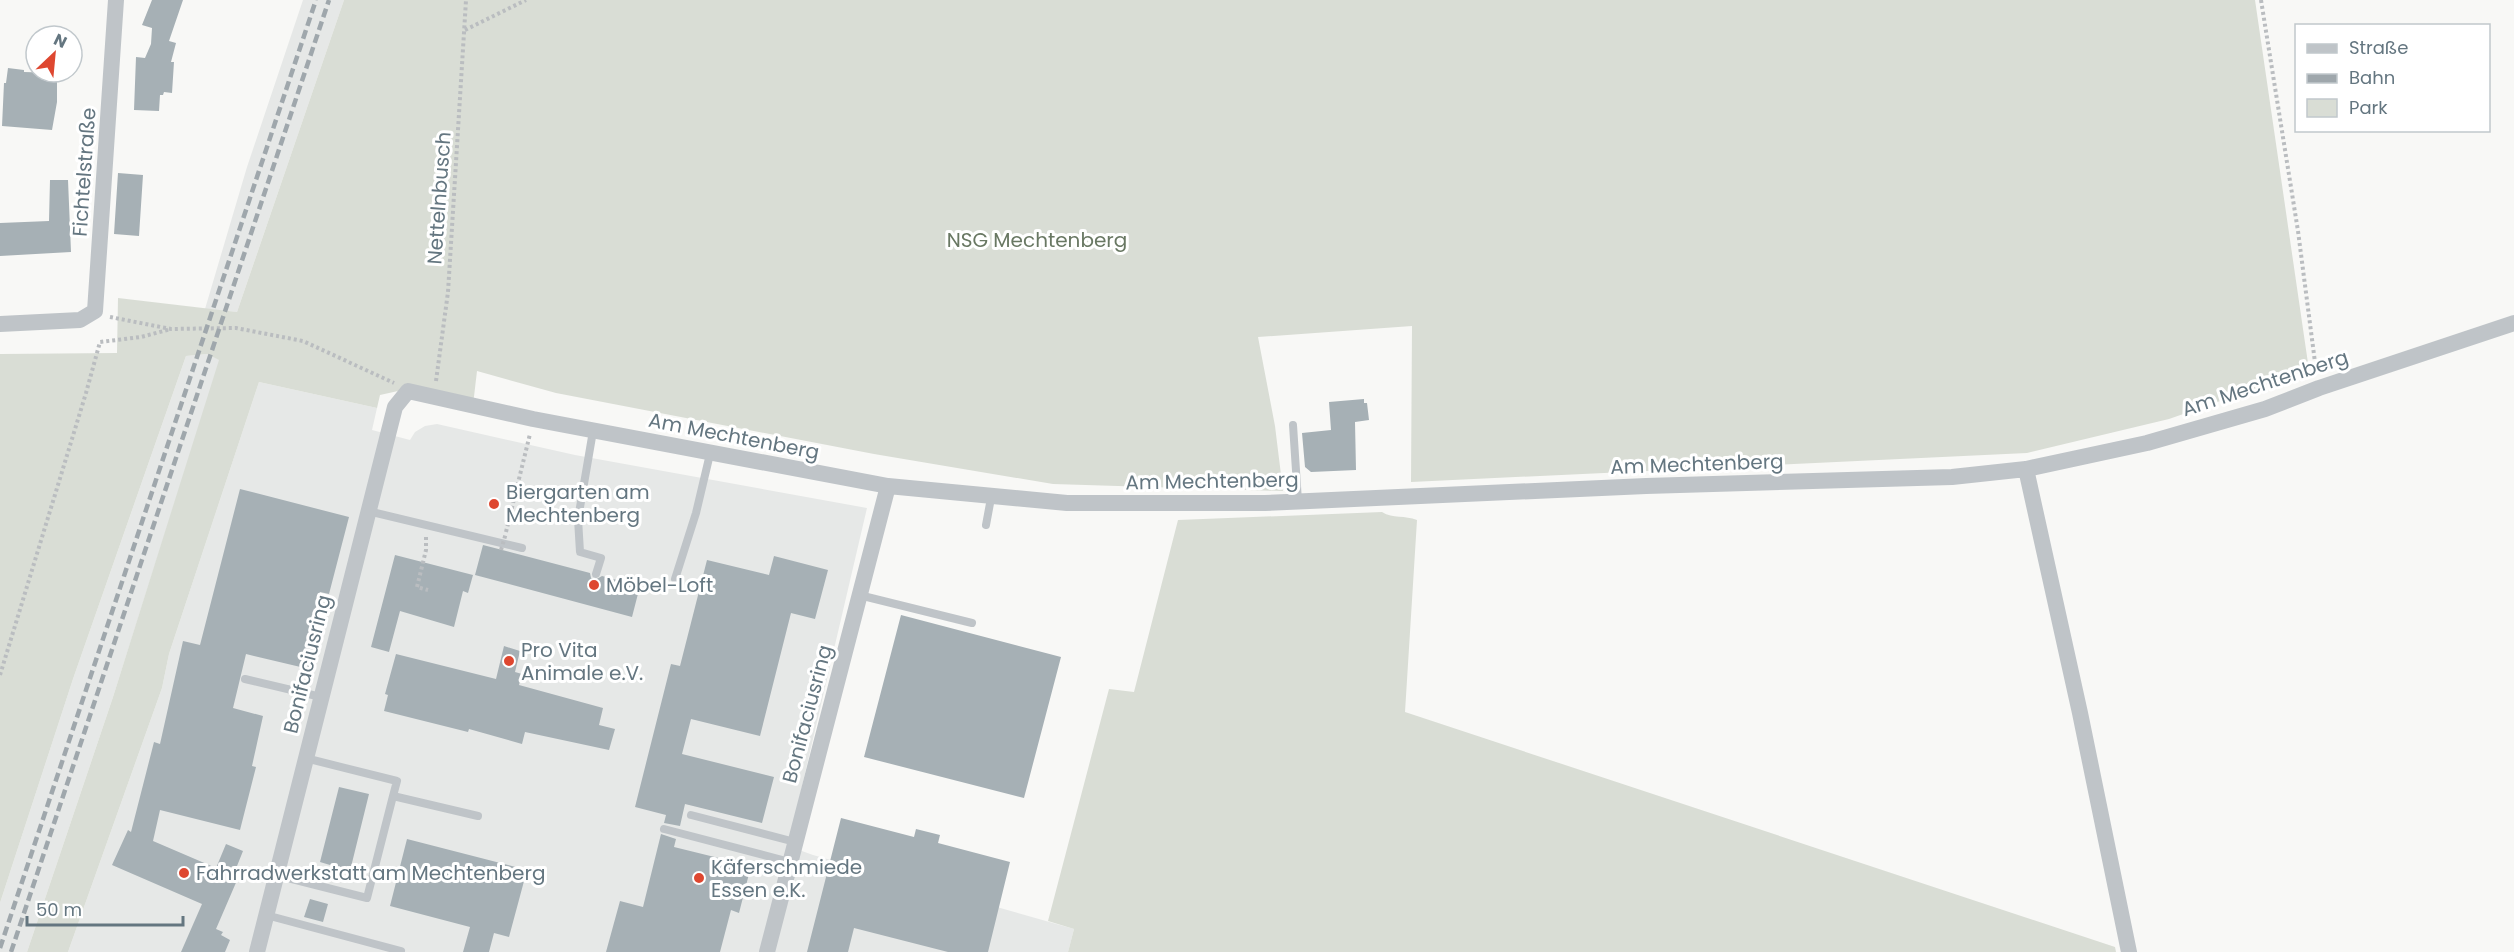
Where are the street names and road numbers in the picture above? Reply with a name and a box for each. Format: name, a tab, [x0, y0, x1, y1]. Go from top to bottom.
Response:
street label: Fichtelstraße	[66, 107, 102, 237]
street label: Nettelnbusch	[420, 131, 458, 265]
street label: Am Mechtenberg	[2178, 343, 2352, 423]
street label: Am Mechtenberg	[646, 406, 822, 466]
street label: Am Mechtenberg	[1610, 447, 1784, 481]
street label: Am Mechtenberg	[1125, 465, 1299, 497]
street label: Bonifaciusring	[276, 592, 338, 736]
street label: Bonifaciusring	[775, 642, 839, 786]

